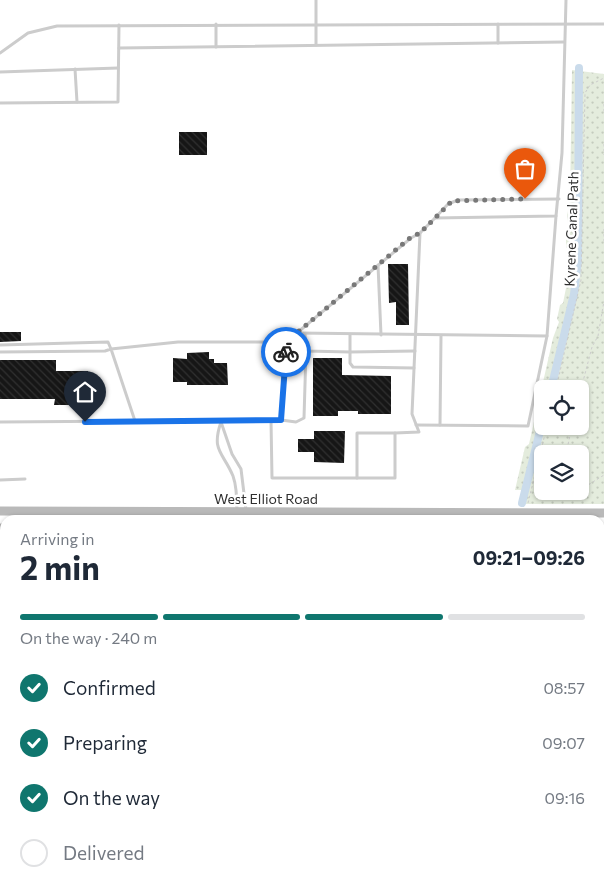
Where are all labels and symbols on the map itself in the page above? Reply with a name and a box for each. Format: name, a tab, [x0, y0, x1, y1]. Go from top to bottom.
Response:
pin	[504, 148, 546, 199]
street label: Kyrene Canal Path	[560, 171, 582, 287]
courier	[261, 327, 311, 377]
pin	[64, 371, 106, 422]
street label: West Elliot Road	[214, 490, 318, 507]

